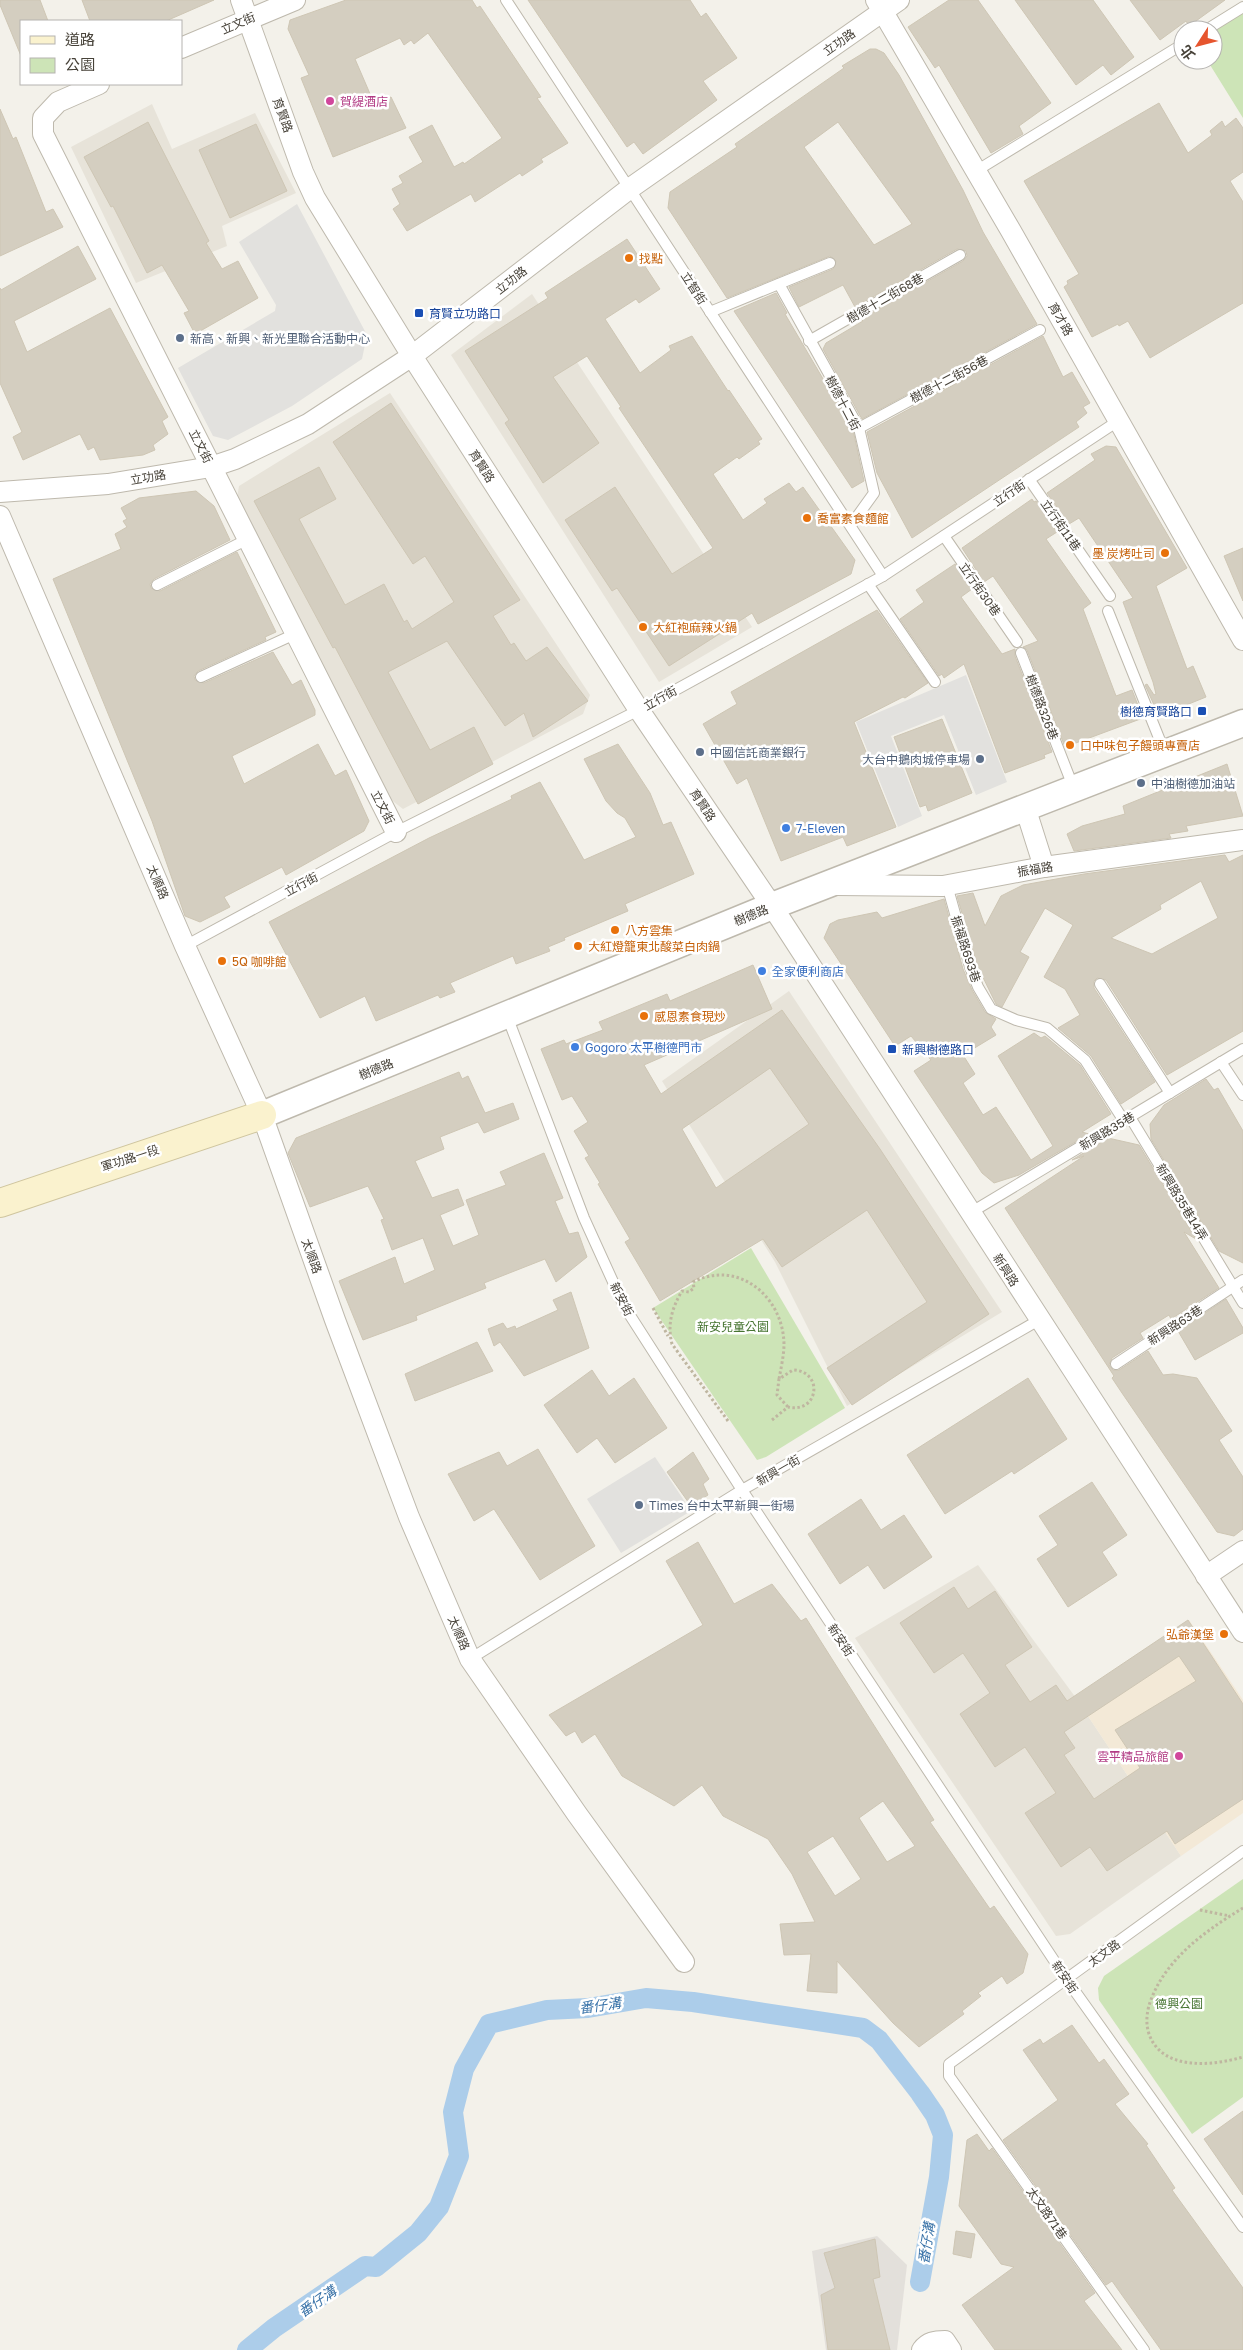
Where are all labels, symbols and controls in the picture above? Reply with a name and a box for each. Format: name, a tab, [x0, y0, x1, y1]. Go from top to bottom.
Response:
street label: 立文街	[218, 9, 258, 37]
legend	[20, 20, 182, 85]
north arrow	[1173, 20, 1223, 70]
street label: 立功路	[820, 26, 858, 58]
text: 道路	[65, 30, 95, 48]
text: 北	[1176, 42, 1198, 64]
text: 公園	[65, 55, 95, 73]
place label: 賀緹酒店	[340, 94, 388, 109]
marker: 賀緹酒店	[324, 95, 336, 107]
street label: 育賢路	[270, 96, 296, 134]
place label: 找點	[639, 251, 663, 266]
marker: 找點	[623, 252, 635, 264]
street label: 立功路	[492, 263, 530, 297]
street label: 立智街	[678, 269, 710, 307]
street label: 樹德十二街68巷	[844, 270, 926, 326]
street label: 育才路	[1046, 300, 1076, 338]
place label: 育賢立功路口	[429, 306, 501, 321]
marker: 育賢立功路口	[413, 307, 425, 319]
place label: 新高、新興、新光里聯合活動中心	[190, 331, 370, 346]
marker: 新高、新興、新光里聯合活動中心	[174, 332, 186, 344]
street label: 樹德十二街56巷	[907, 352, 991, 406]
street label: 樹德十二街	[822, 373, 864, 433]
street label: 立文街	[186, 427, 216, 465]
street label: 育賢路	[466, 447, 498, 485]
street label: 立功路	[129, 466, 167, 488]
street label: 立行街	[990, 477, 1028, 509]
street label: 立行街11巷	[1038, 496, 1084, 554]
place label: 喬富素食麵館	[817, 511, 889, 526]
marker: 喬富素食麵館	[801, 512, 813, 524]
place label: 墨 炭烤吐司	[1092, 546, 1155, 561]
marker: 墨 炭烤吐司	[1159, 547, 1171, 559]
street label: 立行街30巷	[956, 559, 1004, 619]
place label: 大紅袍麻辣火鍋	[653, 620, 737, 635]
marker: 大紅袍麻辣火鍋	[637, 621, 649, 633]
street label: 樹德路326巷	[1023, 672, 1061, 742]
street label: 立行街	[641, 683, 679, 713]
place label: 樹德育賢路口	[1120, 704, 1192, 719]
marker: 樹德育賢路口	[1196, 705, 1208, 717]
place label: 口中味包子饅頭專賣店	[1080, 738, 1200, 753]
marker: 口中味包子饅頭專賣店	[1064, 739, 1076, 751]
place label: 中國信託商業銀行	[710, 745, 806, 760]
marker: 中國信託商業銀行	[694, 746, 706, 758]
place label: 大台中鵝肉城停車場	[862, 752, 970, 767]
marker: 大台中鵝肉城停車場	[974, 753, 986, 765]
place label: 中油樹德加油站	[1151, 776, 1235, 791]
marker: 中油樹德加油站	[1135, 777, 1147, 789]
street label: 育賢路	[687, 786, 719, 824]
street label: 立文街	[368, 788, 398, 826]
place label: 7-Eleven	[796, 821, 846, 836]
marker: 7-Eleven	[780, 822, 792, 834]
street label: 振福路	[1016, 858, 1054, 880]
street label: 太順路	[144, 862, 172, 902]
street label: 立行街	[282, 869, 320, 899]
street label: 樹德路	[731, 901, 771, 929]
street label: 振福路693巷	[948, 914, 984, 984]
place label: 八方雲集	[625, 923, 673, 938]
marker: 八方雲集	[609, 924, 621, 936]
place label: 大紅燈籠東北酸菜白肉鍋	[588, 939, 720, 954]
marker: 大紅燈籠東北酸菜白肉鍋	[572, 940, 584, 952]
place label: 5Q 咖啡館	[232, 954, 287, 969]
marker: 5Q 咖啡館	[216, 955, 228, 967]
place label: 全家便利商店	[772, 964, 844, 979]
marker: 全家便利商店	[756, 965, 768, 977]
place label: 感恩素食現炒	[654, 1009, 726, 1024]
marker: 感恩素食現炒	[638, 1010, 650, 1022]
place label: Gogoro 太平樹德門市	[585, 1040, 702, 1055]
marker: Gogoro 太平樹德門市	[569, 1041, 581, 1053]
place label: 新興樹德路口	[902, 1042, 974, 1057]
marker: 新興樹德路口	[886, 1043, 898, 1055]
street label: 樹德路	[356, 1055, 396, 1083]
street label: 新興路35巷	[1077, 1109, 1137, 1153]
street label: 軍功路一段	[99, 1142, 161, 1174]
street label: 新興路35巷14弄	[1153, 1161, 1211, 1243]
street label: 太順路	[299, 1237, 325, 1275]
street label: 新興路	[990, 1251, 1022, 1289]
street label: 新安街	[607, 1280, 637, 1318]
street label: 新興路63巷	[1145, 1302, 1205, 1348]
park label: 新安兒童公園	[697, 1319, 769, 1334]
street label: 新興一街	[753, 1452, 803, 1488]
place label: Times 台中太平新興一街場	[649, 1498, 795, 1513]
marker: Times 台中太平新興一街場	[633, 1499, 645, 1511]
street label: 太順路	[445, 1613, 473, 1653]
street label: 新安街	[825, 1621, 857, 1659]
place label: 弘爺漢堡	[1166, 1627, 1214, 1642]
marker: 弘爺漢堡	[1218, 1628, 1230, 1640]
place label: 雲平精品旅館	[1097, 1749, 1169, 1764]
marker: 雲平精品旅館	[1173, 1750, 1185, 1762]
street label: 太文路	[1085, 1936, 1123, 1970]
street label: 新安街	[1049, 1958, 1081, 1996]
water label: 番仔溝	[578, 1993, 624, 2016]
park label: 德興公園	[1155, 1996, 1203, 2011]
street label: 太文路71巷	[1024, 2184, 1070, 2242]
water label: 番仔溝	[914, 2219, 938, 2265]
water label: 番仔溝	[295, 2281, 341, 2320]

